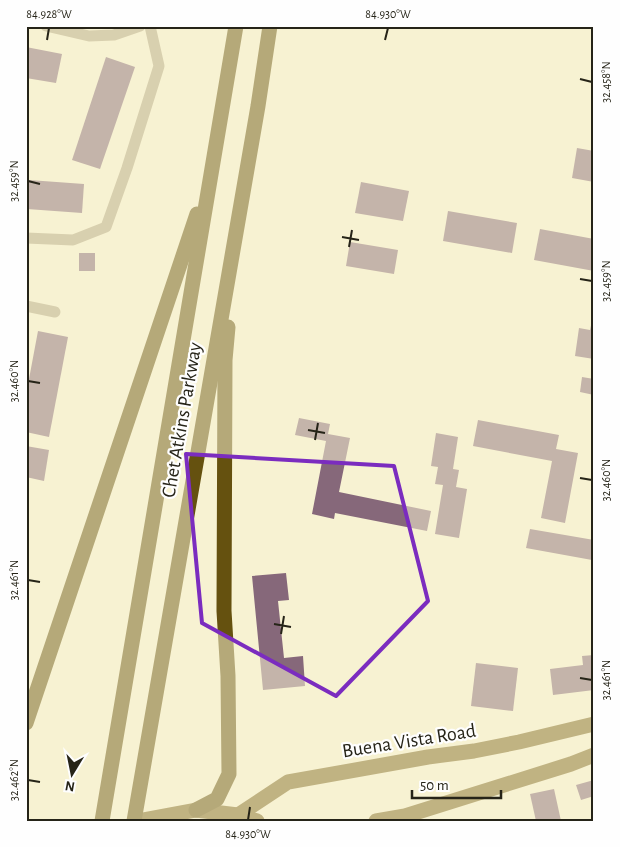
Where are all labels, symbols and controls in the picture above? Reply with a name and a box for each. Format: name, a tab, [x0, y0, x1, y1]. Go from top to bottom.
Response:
text: 84.928°W	[26, 8, 72, 20]
text: 84.930°W	[365, 8, 411, 20]
text: 32.458°N	[600, 61, 612, 103]
text: 32.459°N	[8, 160, 20, 202]
text: 32.459°N	[600, 260, 612, 302]
street label: Chet Atkins Parkway	[158, 340, 206, 499]
text: 32.460°N	[8, 360, 20, 402]
text: 32.460°N	[600, 459, 612, 501]
text: 32.461°N	[8, 560, 20, 600]
text: 32.461°N	[600, 660, 612, 700]
street label: Buena Vista Road	[341, 721, 477, 761]
north arrow	[48, 750, 98, 800]
text: 32.462°N	[8, 759, 20, 801]
scale bar	[412, 767, 501, 799]
text: N	[64, 778, 76, 794]
text: 50 m	[420, 778, 449, 793]
text: 84.930°W	[225, 828, 271, 840]

